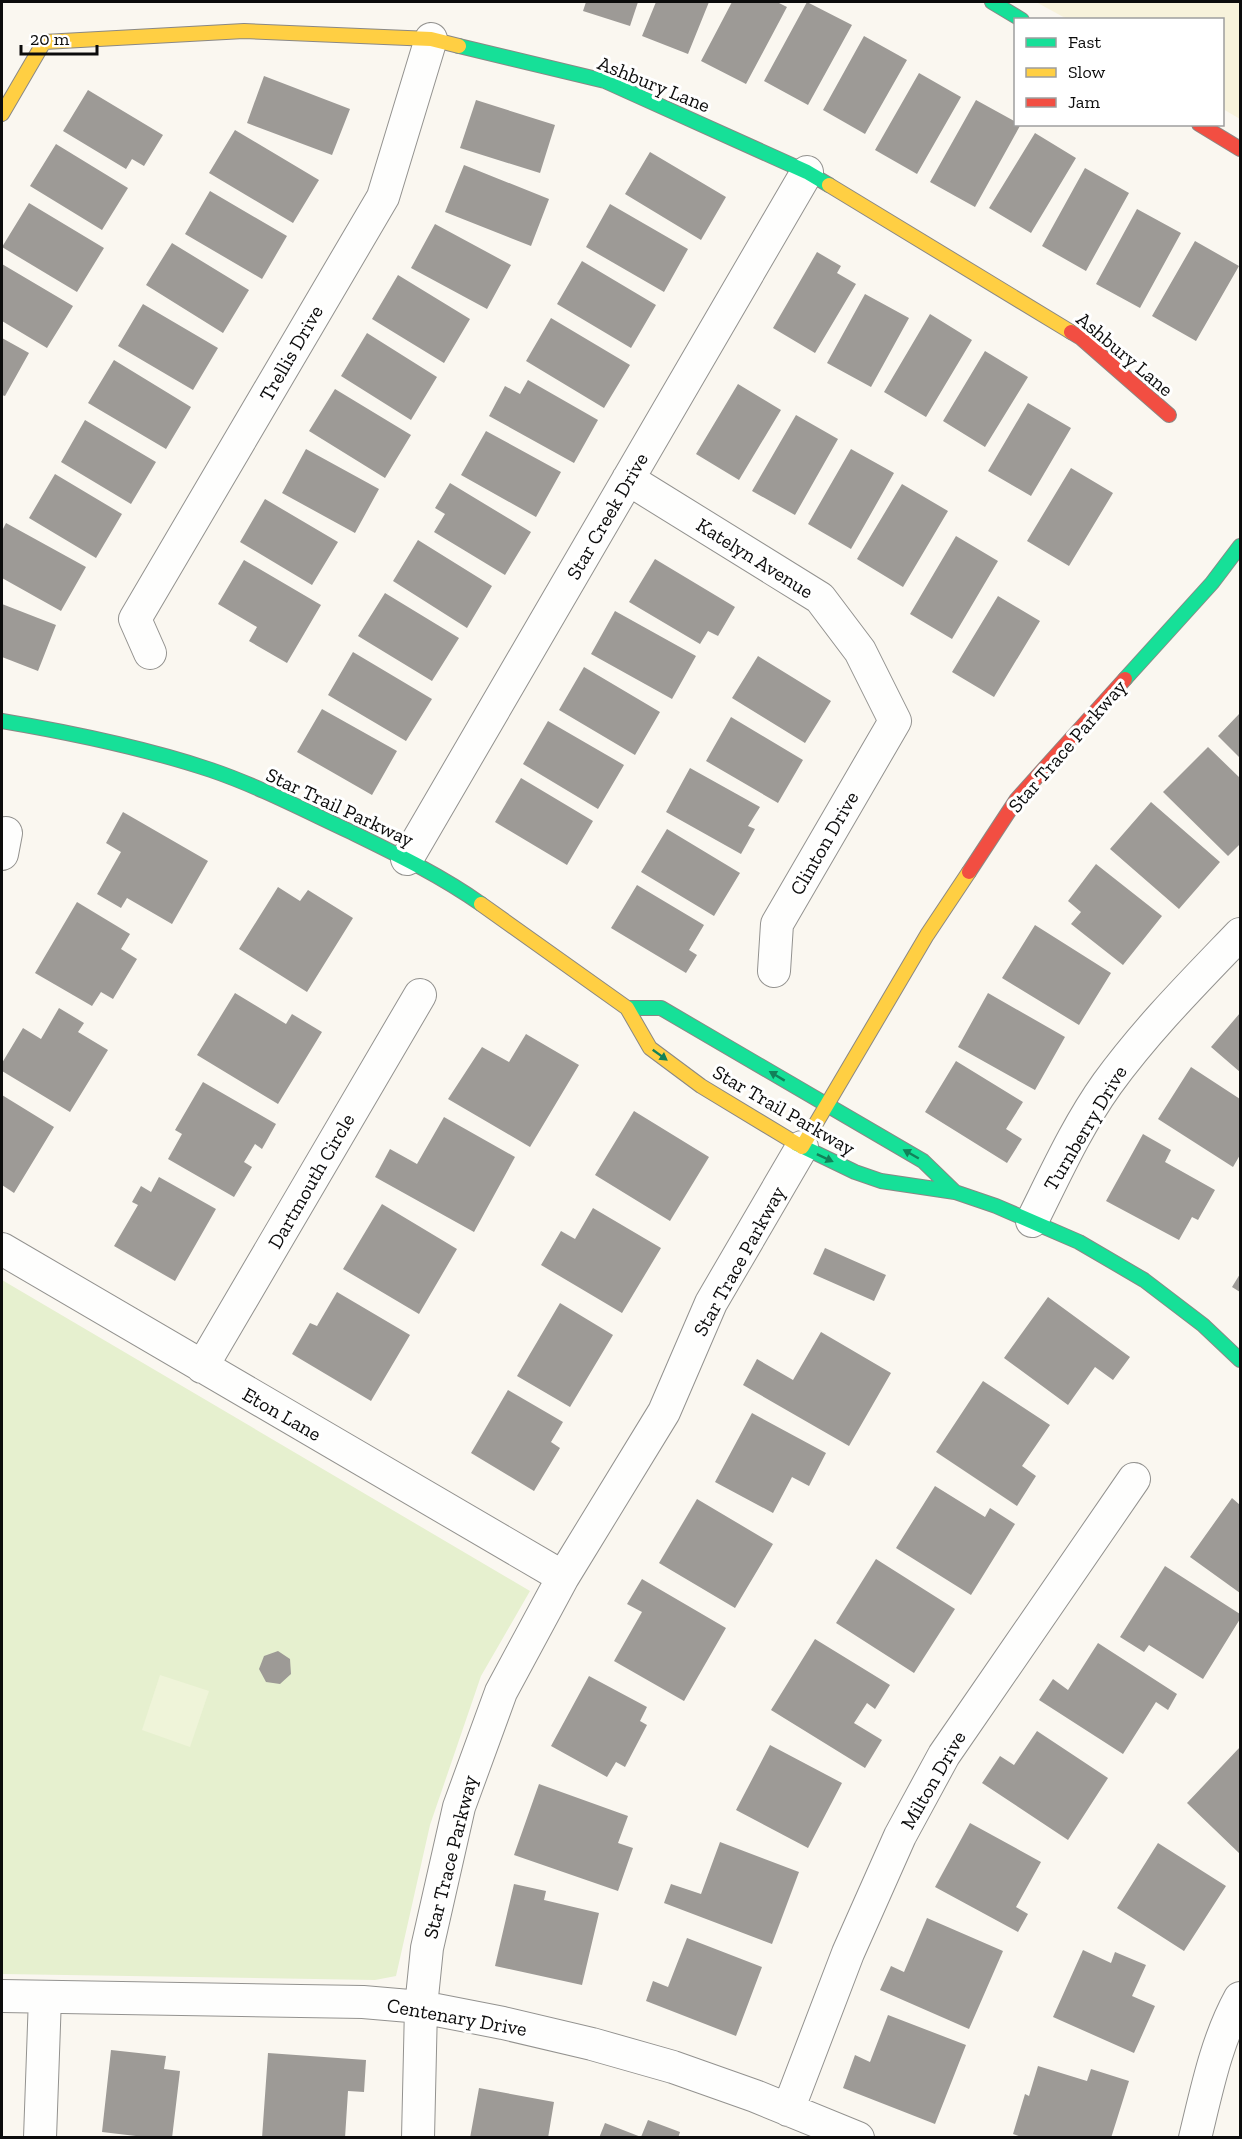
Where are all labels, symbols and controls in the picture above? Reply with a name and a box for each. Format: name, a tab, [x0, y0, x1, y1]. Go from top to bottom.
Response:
scale bar	[21, 18, 98, 56]
legend	[1014, 18, 1224, 126]
text: 20 m	[30, 28, 70, 50]
text: Fast	[1068, 31, 1101, 53]
street label: Ashbury Lane	[594, 51, 714, 117]
text: Slow	[1068, 61, 1105, 83]
text: Jam	[1068, 91, 1100, 113]
street label: Trellis Drive	[254, 301, 328, 405]
street label: Ashbury Lane	[1072, 307, 1178, 401]
street label: Star Creek Drive	[561, 448, 653, 584]
street label: Katelyn Avenue	[692, 512, 818, 604]
street label: Star Trace Parkway	[1003, 674, 1132, 817]
street label: Star Trail Parkway	[262, 762, 418, 852]
street label: Clinton Drive	[785, 787, 863, 899]
one-way arrow	[652, 1049, 667, 1061]
street label: Star Trail Parkway	[709, 1060, 860, 1161]
street label: Turnberry Drive	[1038, 1061, 1132, 1195]
one-way arrow	[769, 1070, 785, 1081]
street label: Dartmouth Circle	[263, 1109, 359, 1253]
one-way arrow	[902, 1149, 919, 1159]
one-way arrow	[817, 1154, 834, 1163]
street label: Star Trace Parkway	[688, 1181, 791, 1340]
street label: Eton Lane	[238, 1382, 326, 1446]
street label: Milton Drive	[895, 1727, 971, 1833]
street label: Star Trace Parkway	[418, 1772, 482, 1941]
street label: Centenary Drive	[385, 1993, 529, 2041]

